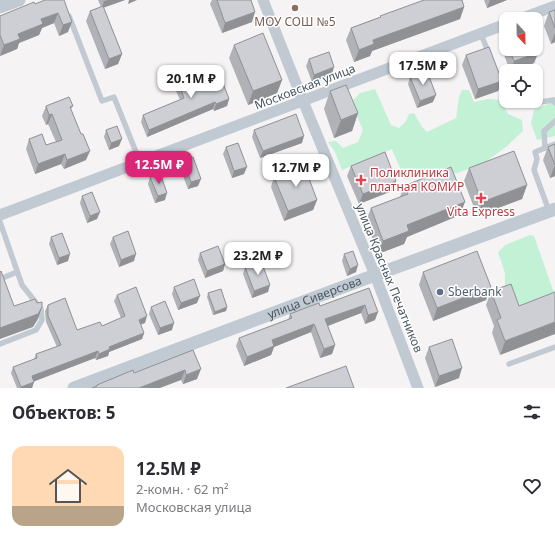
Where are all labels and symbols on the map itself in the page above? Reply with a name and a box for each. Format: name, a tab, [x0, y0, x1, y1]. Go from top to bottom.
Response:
marker: МОУ СОШ №5	[290, 3, 300, 13]
north arrow	[499, 12, 543, 56]
place label: МОУ СОШ №5	[254, 13, 336, 30]
pin: 17.5M ₽	[386, 52, 460, 86]
street label: Московская улица	[252, 59, 358, 114]
pin: 20.1M ₽	[154, 65, 228, 99]
pin: 12.5M ₽	[122, 151, 196, 185]
pin: 12.7M ₽	[259, 154, 333, 188]
place label: Поликлиника платная КОМИР	[370, 164, 464, 195]
marker: Поликлиника платная КОМИР	[355, 174, 367, 186]
marker: Vita Express	[476, 193, 486, 203]
street label: улица Красных Печатников	[352, 201, 427, 355]
place label: Vita Express	[447, 203, 515, 220]
pin: 23.2M ₽	[221, 242, 295, 276]
street label: улица Сиверсова	[265, 272, 364, 323]
place label: Sberbank	[448, 283, 502, 300]
marker: Sberbank	[435, 287, 445, 297]

